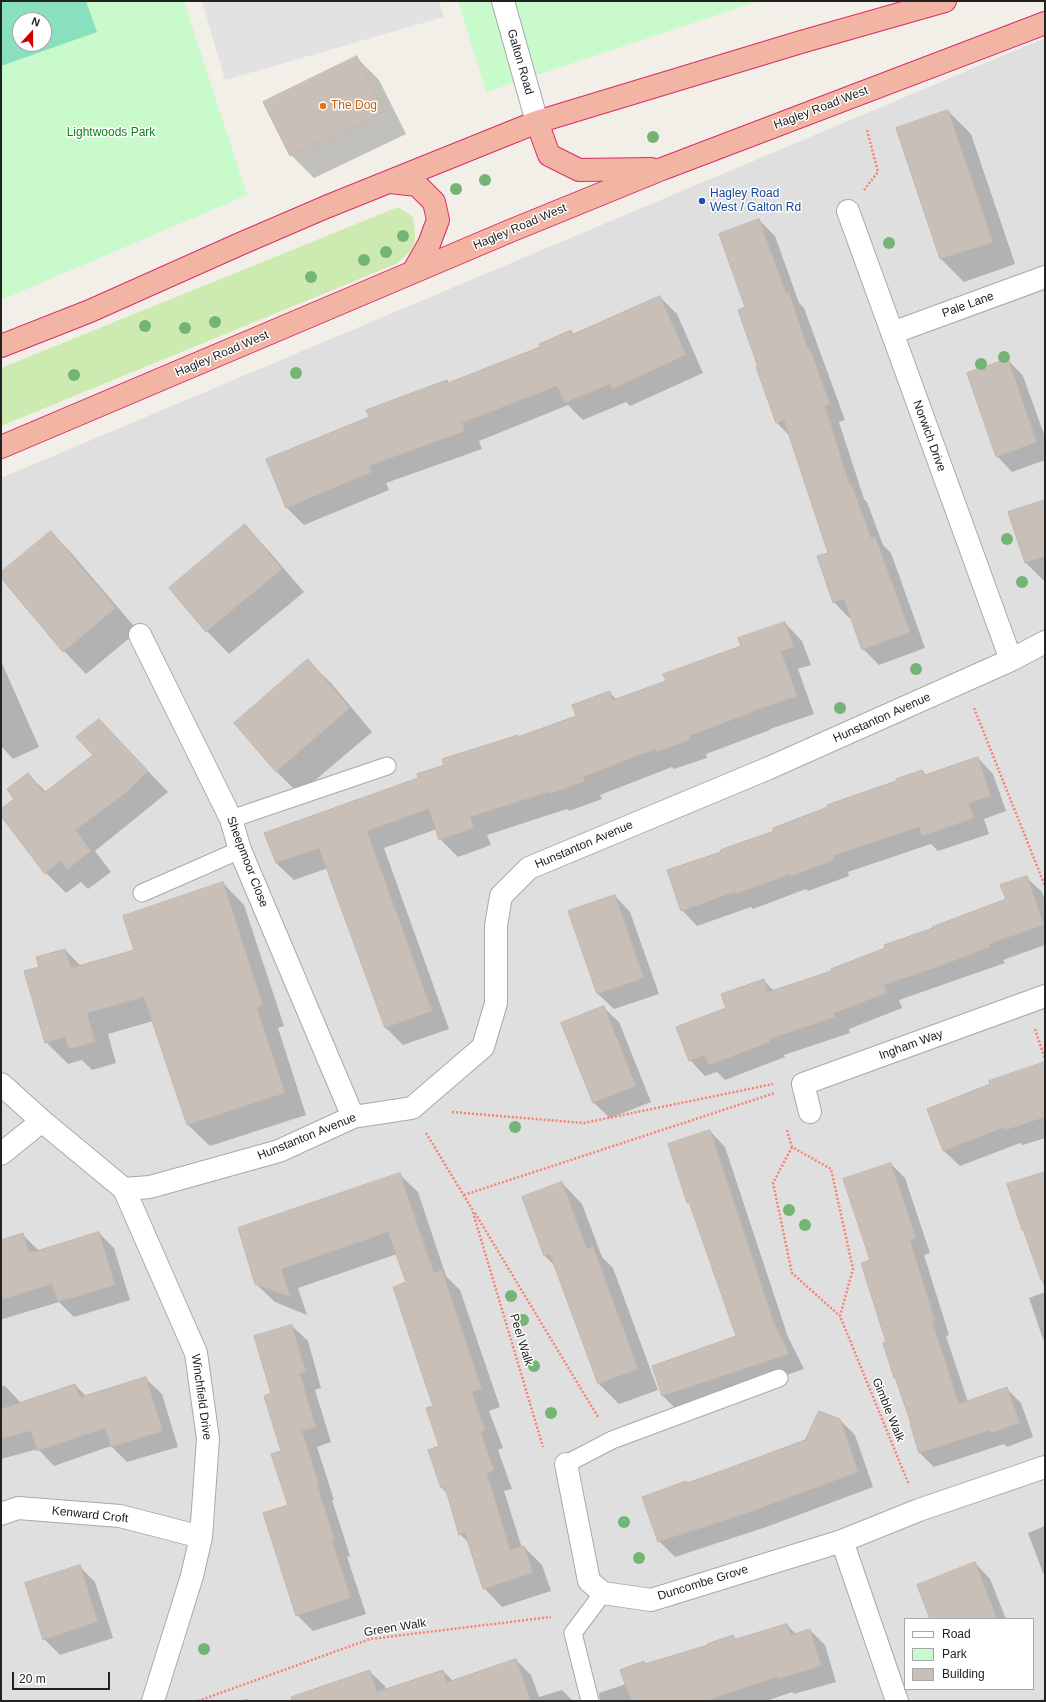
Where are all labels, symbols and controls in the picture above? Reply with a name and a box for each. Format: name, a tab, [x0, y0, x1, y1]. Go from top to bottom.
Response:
north arrow	[12, 12, 52, 52]
text: N	[30, 15, 42, 29]
street label: Galton Road	[504, 28, 536, 96]
street label: Hagley Road West	[772, 83, 870, 133]
place label: The Dog	[331, 99, 377, 113]
marker: The Dog	[318, 101, 328, 111]
park label: Lightwoods Park	[67, 126, 155, 140]
place label: Hagley Road West / Galton Rd	[710, 187, 801, 215]
marker: Hagley Road West / Galton Rd	[697, 196, 707, 206]
street label: Hagley Road West	[471, 201, 569, 253]
street label: Pale Lane	[940, 289, 996, 321]
street label: Hagley Road West	[173, 328, 271, 380]
street label: Norwich Drive	[909, 398, 949, 474]
street label: Hunstanton Avenue	[831, 690, 933, 746]
street label: Sheepmoor Close	[223, 815, 271, 909]
street label: Hunstanton Avenue	[533, 818, 635, 872]
street label: Ingham Way	[877, 1027, 945, 1063]
street label: Hunstanton Avenue	[256, 1111, 358, 1163]
street label: Peel Walk	[506, 1312, 536, 1368]
street label: Winchfield Drive	[188, 1353, 214, 1441]
street label: Gimble Walk	[869, 1376, 907, 1444]
street label: Kenward Croft	[51, 1504, 129, 1526]
street label: Duncombe Grove	[656, 1562, 750, 1604]
street label: Green Walk	[363, 1616, 427, 1640]
legend	[904, 1618, 1034, 1690]
text: Road	[942, 1627, 971, 1641]
text: Park	[942, 1647, 967, 1661]
scale bar	[14, 1664, 112, 1690]
text: Building	[942, 1667, 985, 1681]
text: 20 m	[19, 1672, 46, 1686]

